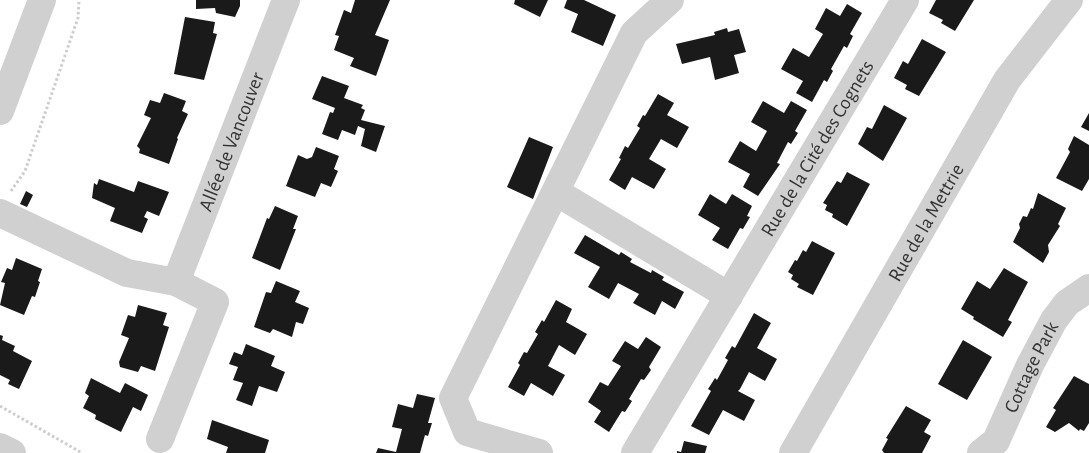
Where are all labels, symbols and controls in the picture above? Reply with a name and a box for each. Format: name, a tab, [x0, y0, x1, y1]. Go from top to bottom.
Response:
street label: Rue de la Cité des Cognets	[758, 57, 878, 240]
street label: Allée de Vancouver	[196, 69, 268, 214]
street label: Rue de la Mettrie	[885, 161, 968, 285]
street label: Cottage Park	[1001, 319, 1062, 416]

